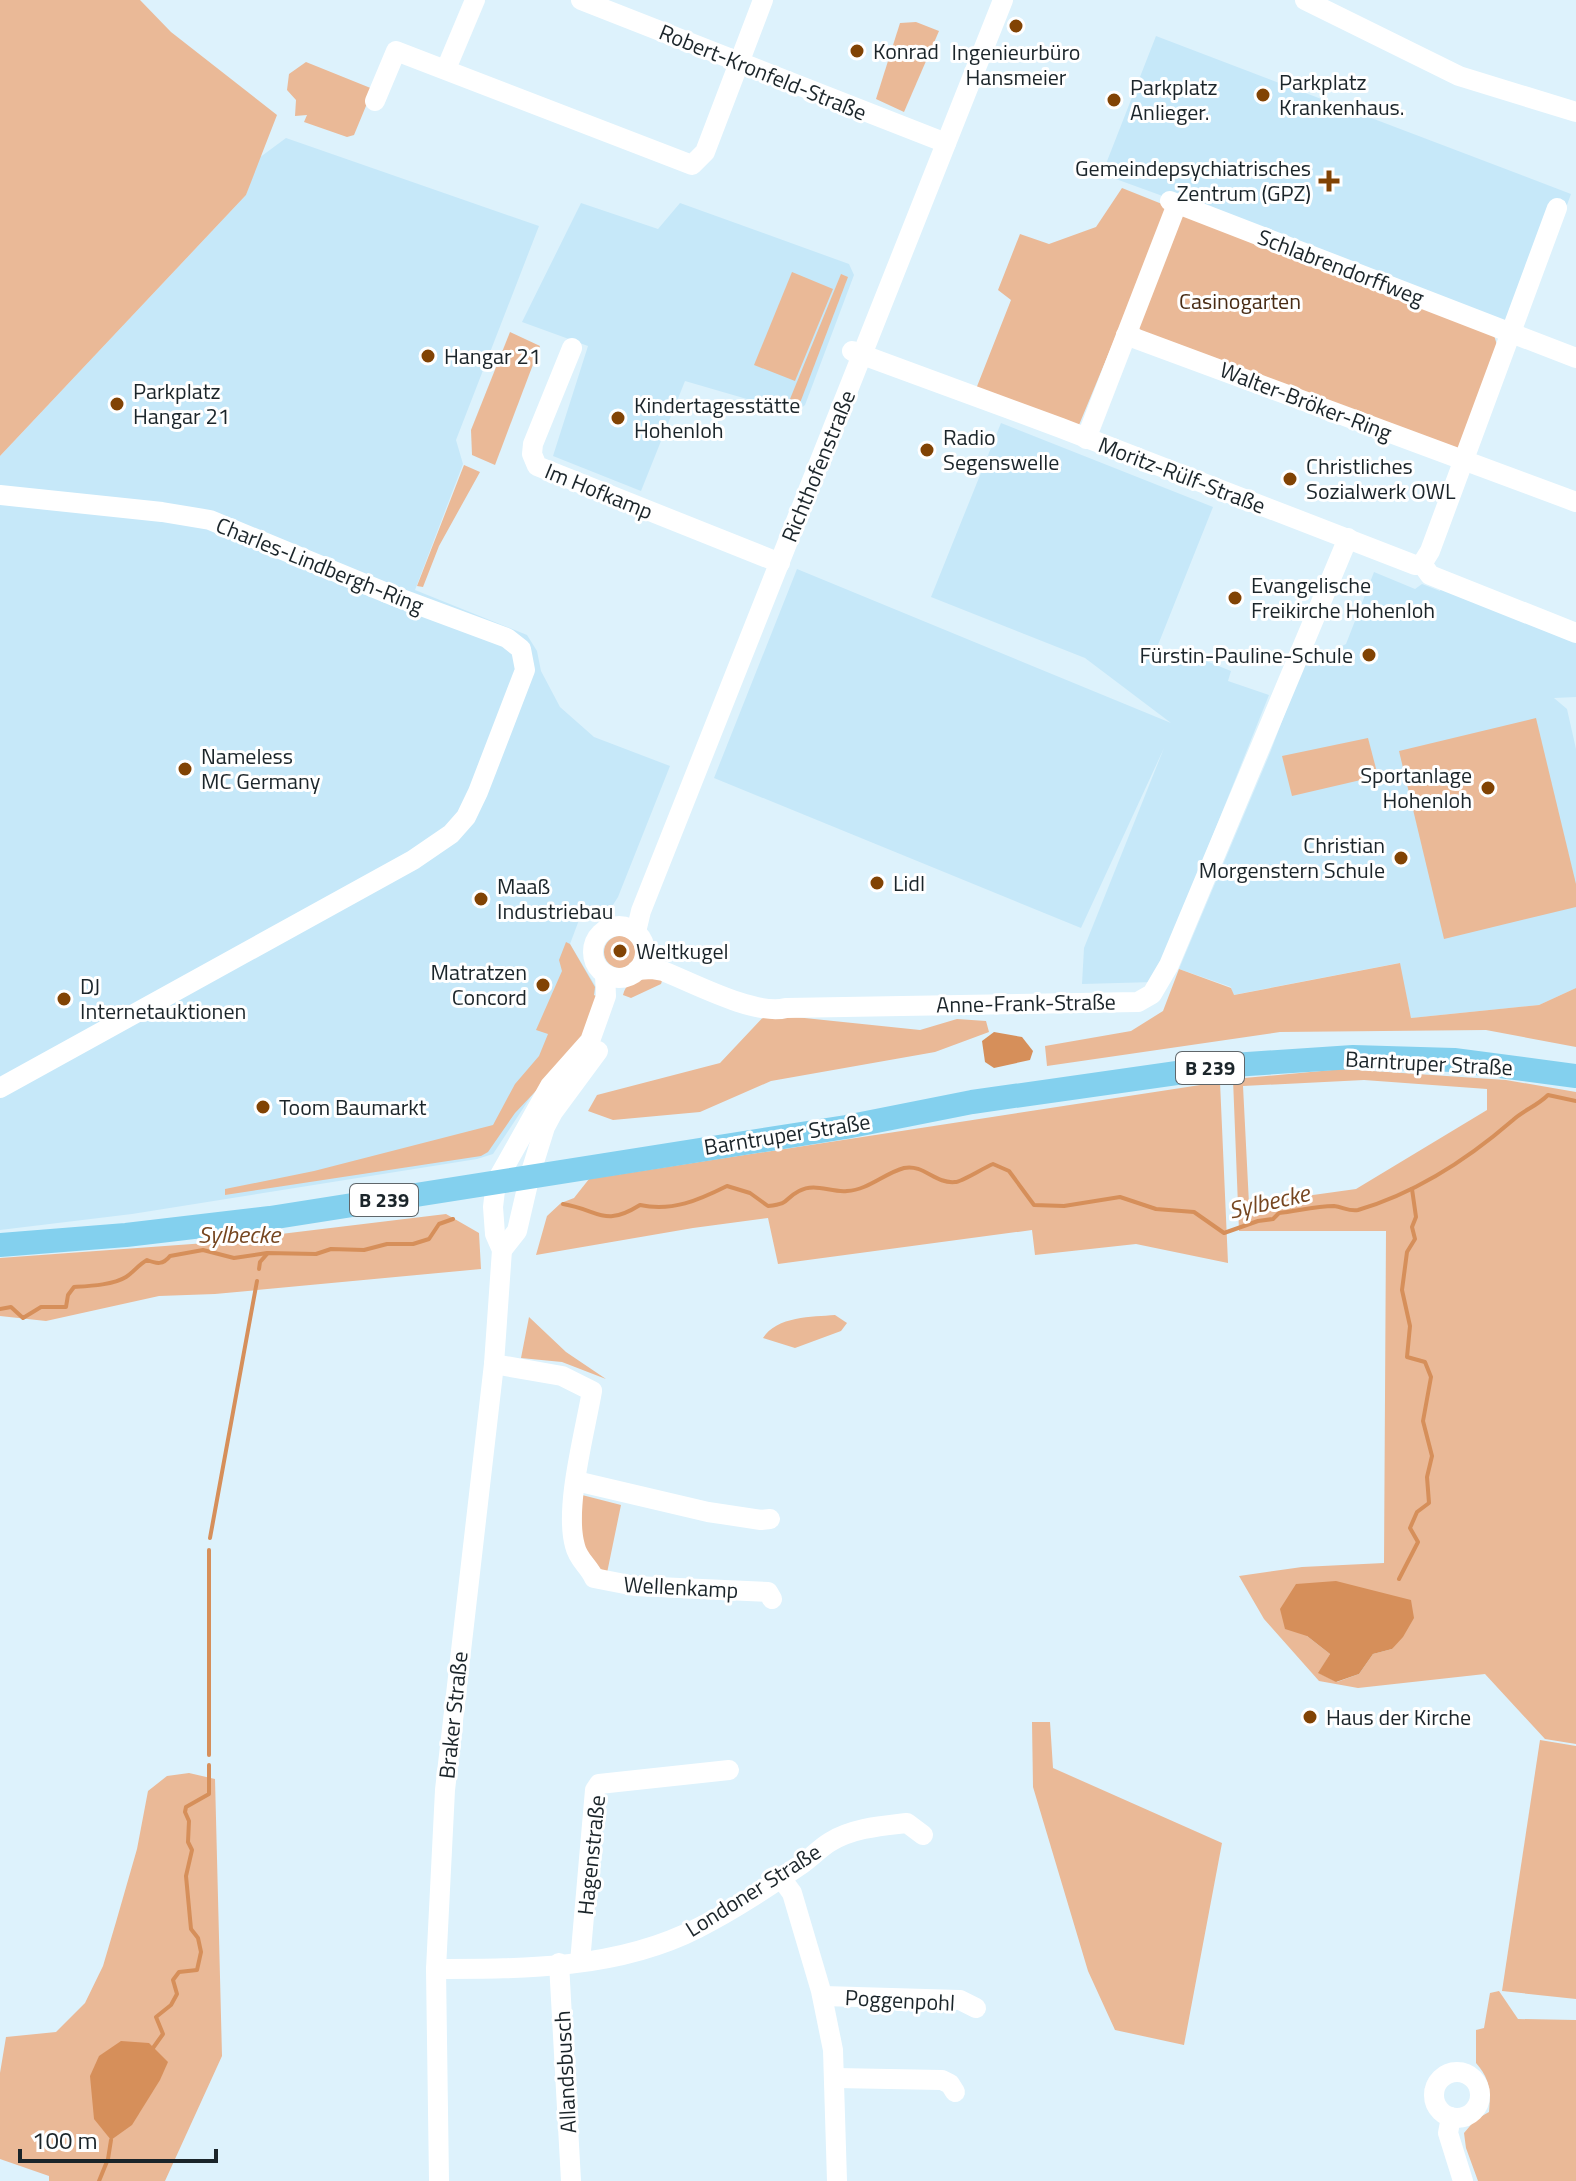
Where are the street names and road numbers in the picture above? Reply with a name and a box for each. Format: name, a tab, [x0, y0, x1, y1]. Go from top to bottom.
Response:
street label: Robert-Kronfeld-Straße	[654, 15, 872, 129]
street label: Schlabrendorffweg	[1253, 220, 1429, 314]
street label: Walter-Bröker-Ring	[1215, 353, 1397, 449]
street label: Richthofenstraße	[772, 385, 864, 547]
street label: Moritz-Rülf-Straße	[1093, 427, 1271, 523]
street label: Im Hofkamp	[540, 454, 658, 528]
street label: Charles-Lindbergh-Ring	[211, 508, 429, 622]
street label: Anne-Frank-Straße	[936, 984, 1116, 1022]
street label: Barntruper Straße	[1344, 1042, 1514, 1084]
road number: B 239	[1176, 1052, 1244, 1084]
street label: Barntruper Straße	[701, 1104, 873, 1164]
road number: B 239	[350, 1184, 418, 1216]
street label: Wellenkamp	[623, 1567, 739, 1607]
street label: Braker Straße	[429, 1650, 477, 1780]
street label: Hagenstraße	[568, 1793, 614, 1917]
street label: Londoner Straße	[679, 1835, 827, 1945]
street label: Poggenpohl	[844, 1980, 956, 2020]
street label: Allandsbusch	[545, 2010, 585, 2134]

